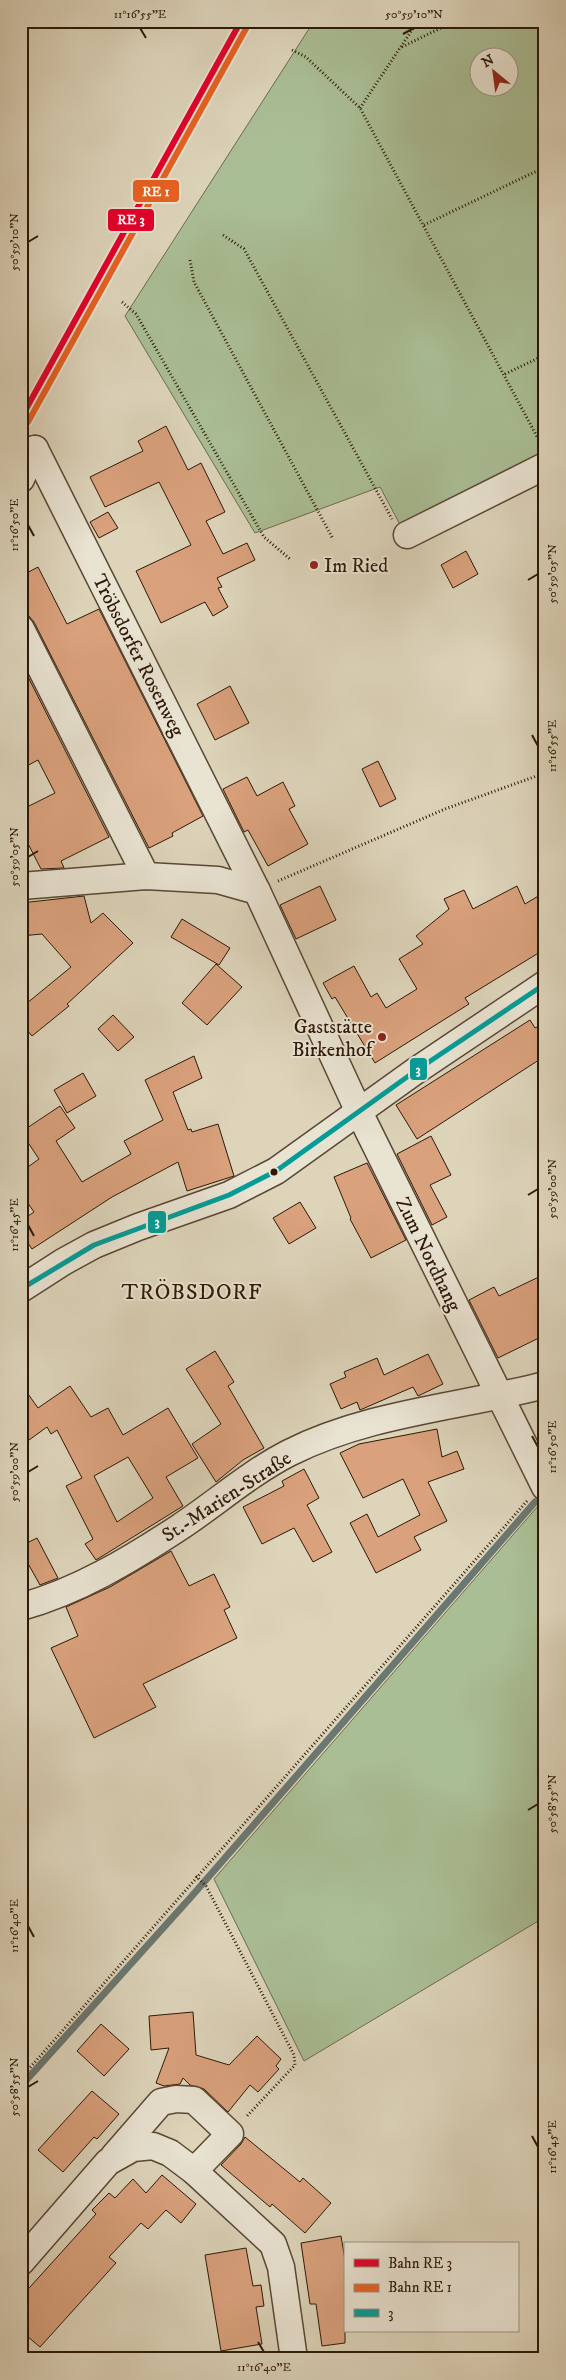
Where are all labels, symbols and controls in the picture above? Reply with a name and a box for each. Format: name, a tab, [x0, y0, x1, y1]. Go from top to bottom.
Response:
text: 11°16'55"E	[114, 7, 167, 22]
text: 50°59'10"N	[385, 7, 443, 22]
north arrow	[468, 48, 518, 98]
text: N	[479, 51, 498, 72]
line badge: RE 1	[132, 179, 180, 203]
text: RE 1	[142, 183, 170, 201]
line badge: RE 3	[107, 208, 155, 232]
text: RE 3	[117, 211, 145, 229]
text: 50°59'10"N	[7, 213, 22, 271]
text: 11°16'50"E	[7, 498, 22, 552]
text: 50°59'05"N	[545, 544, 560, 604]
place label: Im Ried	[324, 554, 388, 579]
marker: Im Ried	[308, 559, 320, 571]
street label: Tröbsdorfer Rosenweg	[86, 570, 189, 741]
text: 11°16'55"E	[545, 719, 560, 772]
text: 50°59'05"N	[7, 827, 22, 887]
place label: Gaststätte Birkenhof	[292, 1015, 376, 1063]
marker: Gaststätte Birkenhof	[376, 1031, 388, 1043]
line badge: 3	[409, 1057, 428, 1081]
text: 3	[415, 1061, 421, 1079]
text: 50°59'00"N	[545, 1159, 560, 1219]
unlabelled marker	[269, 1167, 279, 1177]
street label: Zum Nordhang	[389, 1193, 466, 1316]
text: 11°16'45"E	[7, 1198, 22, 1252]
line badge: 3	[147, 1210, 167, 1234]
text: 3	[154, 1213, 160, 1231]
district label: TRÖBSDORF	[122, 1279, 262, 1306]
text: 11°16'50"E	[545, 1420, 560, 1474]
text: 50°59'00"N	[7, 1442, 22, 1502]
street label: St.-Marien-Straße	[157, 1446, 296, 1548]
text: 50°58'55"N	[545, 1774, 560, 1834]
text: 11°16'40"E	[7, 1898, 22, 1953]
text: 50°58'55"N	[7, 2057, 22, 2117]
text: 11°16'45"E	[545, 2120, 560, 2174]
legend	[344, 2242, 518, 2332]
text: Bahn RE 3	[388, 2254, 452, 2273]
text: Bahn RE 1	[388, 2278, 452, 2297]
text: 3	[388, 2304, 394, 2323]
text: 11°16'40"E	[237, 2360, 292, 2375]

